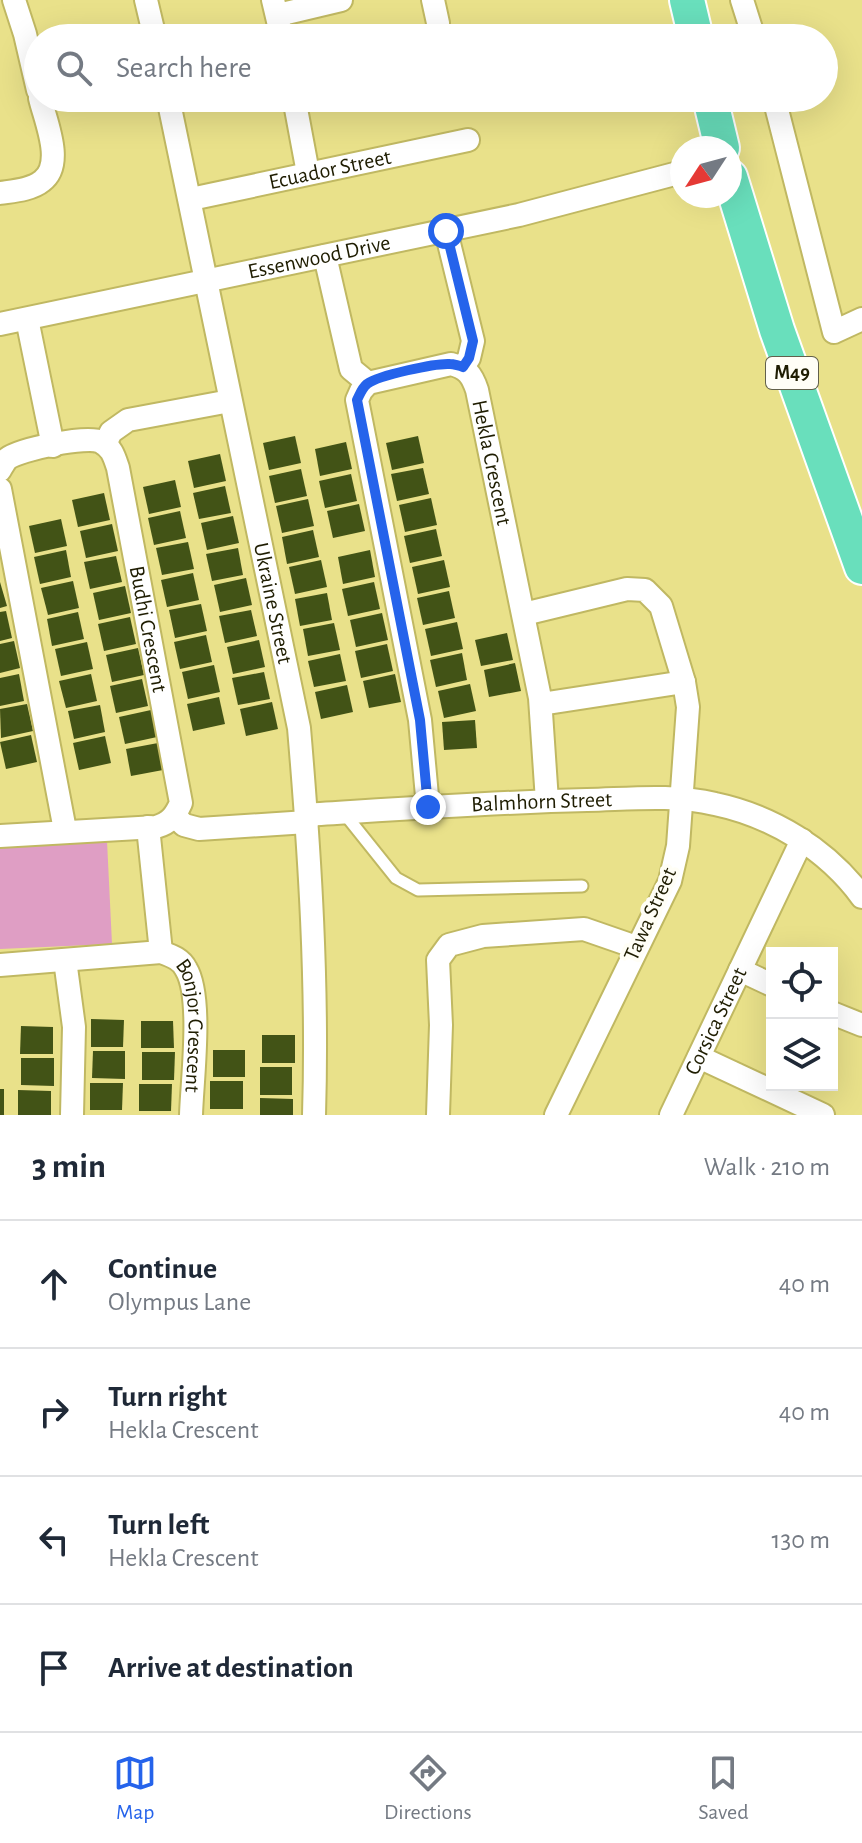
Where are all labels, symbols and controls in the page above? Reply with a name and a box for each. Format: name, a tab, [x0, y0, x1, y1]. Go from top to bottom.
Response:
search box	[24, 24, 838, 112]
icon: search	[52, 46, 96, 90]
text: Search here	[116, 53, 252, 83]
north arrow	[670, 136, 742, 208]
street label: Ecuador Street	[267, 146, 393, 193]
route start	[428, 213, 464, 249]
street label: Essenwood Drive	[246, 231, 392, 283]
road number: M49	[766, 357, 818, 389]
street label: Hekla Crescent	[468, 398, 515, 527]
street label: Ukraine Street	[250, 541, 296, 666]
street label: Budhi Crescent	[126, 564, 171, 694]
street label: Balmhorn Street	[471, 788, 613, 816]
route end	[410, 789, 446, 825]
street label: Tawa Street	[620, 864, 680, 964]
map controls	[766, 947, 838, 1091]
button: locate	[766, 947, 838, 1019]
street label: Bonjor Crescent	[172, 954, 206, 1093]
street label: Corsica Street	[681, 964, 751, 1078]
button: layers	[766, 1019, 838, 1091]
text: 3 min	[32, 1150, 106, 1184]
text: Walk · 210 m	[704, 1154, 830, 1180]
text: Continue	[108, 1254, 217, 1284]
icon: ahead	[32, 1262, 76, 1306]
text: 40 m	[779, 1271, 830, 1297]
text: Olympus Lane	[108, 1289, 251, 1315]
text: Turn right	[108, 1382, 227, 1412]
icon: right	[32, 1390, 76, 1434]
text: 40 m	[779, 1399, 830, 1425]
text: Hekla Crescent	[108, 1417, 259, 1443]
text: Turn left	[108, 1510, 209, 1540]
icon: left	[32, 1518, 76, 1562]
text: 130 m	[772, 1527, 830, 1553]
text: Hekla Crescent	[108, 1545, 259, 1571]
icon: arrive	[32, 1646, 76, 1690]
text: Arrive at destination	[108, 1653, 354, 1683]
tab: Map	[113, 1751, 157, 1825]
tab: Directions	[384, 1751, 472, 1825]
tab: Saved	[698, 1751, 749, 1825]

